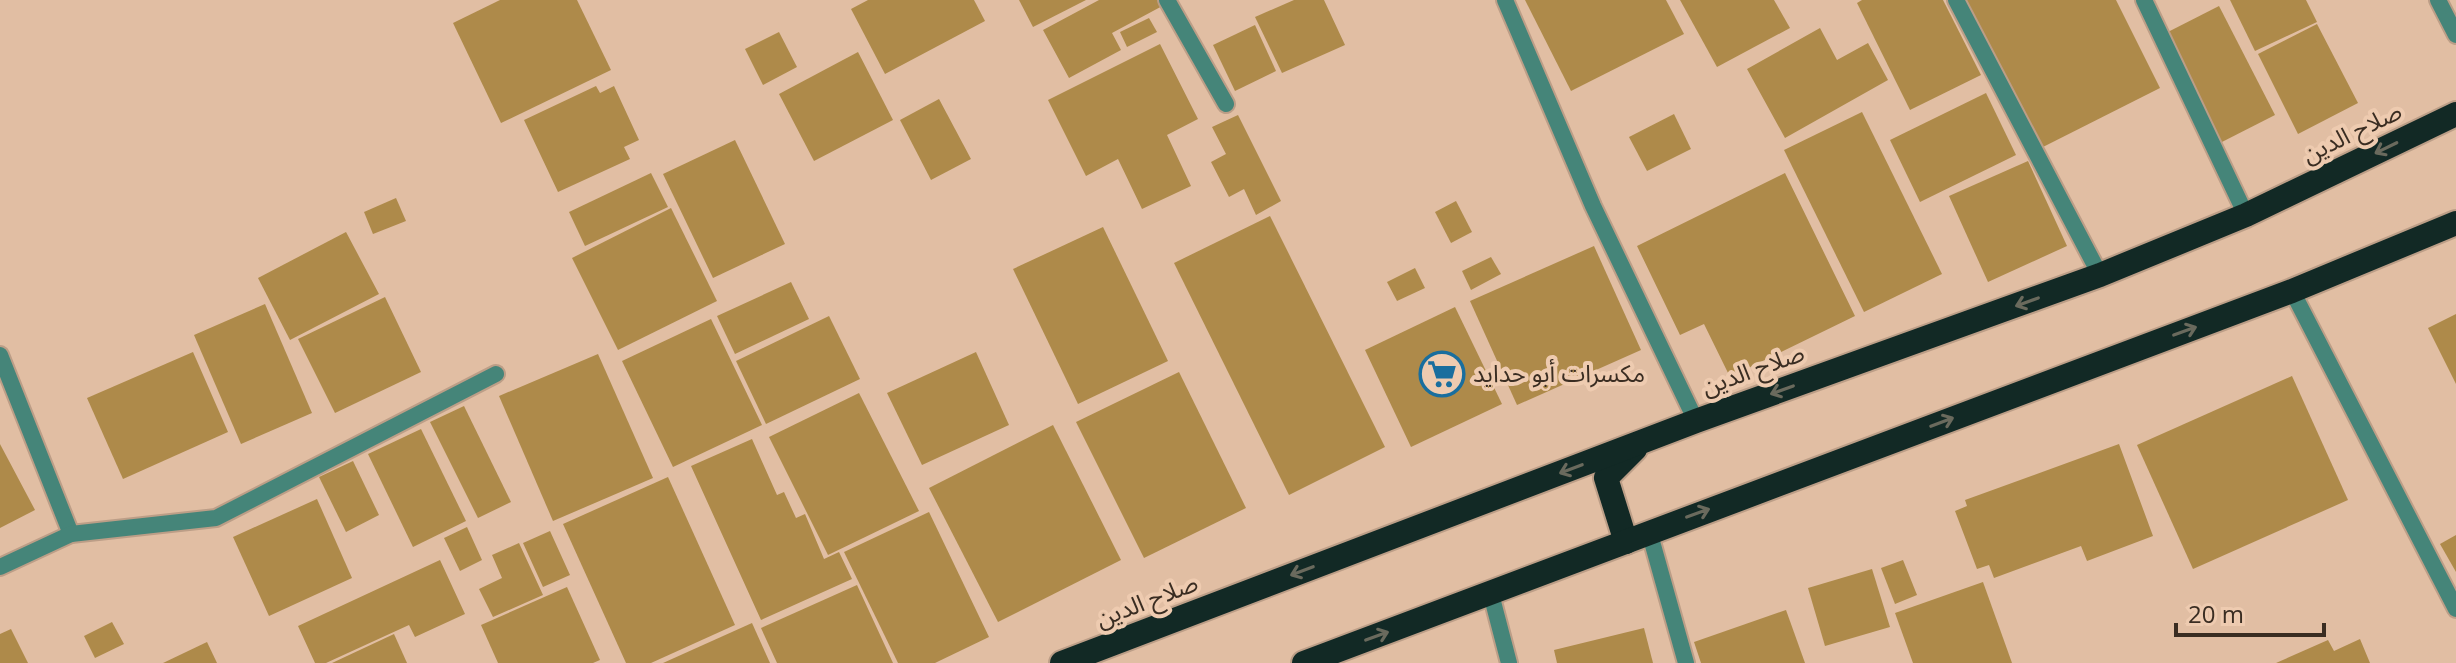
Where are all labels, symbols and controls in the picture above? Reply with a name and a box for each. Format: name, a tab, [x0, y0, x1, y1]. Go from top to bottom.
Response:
street label: صلاح الدين	[2296, 93, 2408, 172]
one-way arrow	[2374, 141, 2398, 156]
one-way arrow	[2015, 295, 2040, 310]
one-way arrow	[2172, 323, 2197, 337]
street label: صلاح الدين	[1697, 335, 1809, 404]
supermarket icon: مكسرات أبو حدايد	[1418, 350, 1466, 398]
place label: مكسرات أبو حدايد	[1473, 356, 1645, 389]
one-way arrow	[1770, 383, 1795, 398]
one-way arrow	[1929, 414, 1954, 428]
one-way arrow	[1559, 463, 1584, 477]
one-way arrow	[1685, 505, 1710, 519]
street label: صلاح الدين	[1091, 565, 1203, 636]
one-way arrow	[1290, 565, 1315, 579]
scale bar	[2176, 587, 2324, 637]
text: 20 m	[2188, 597, 2244, 630]
one-way arrow	[1364, 628, 1389, 642]

